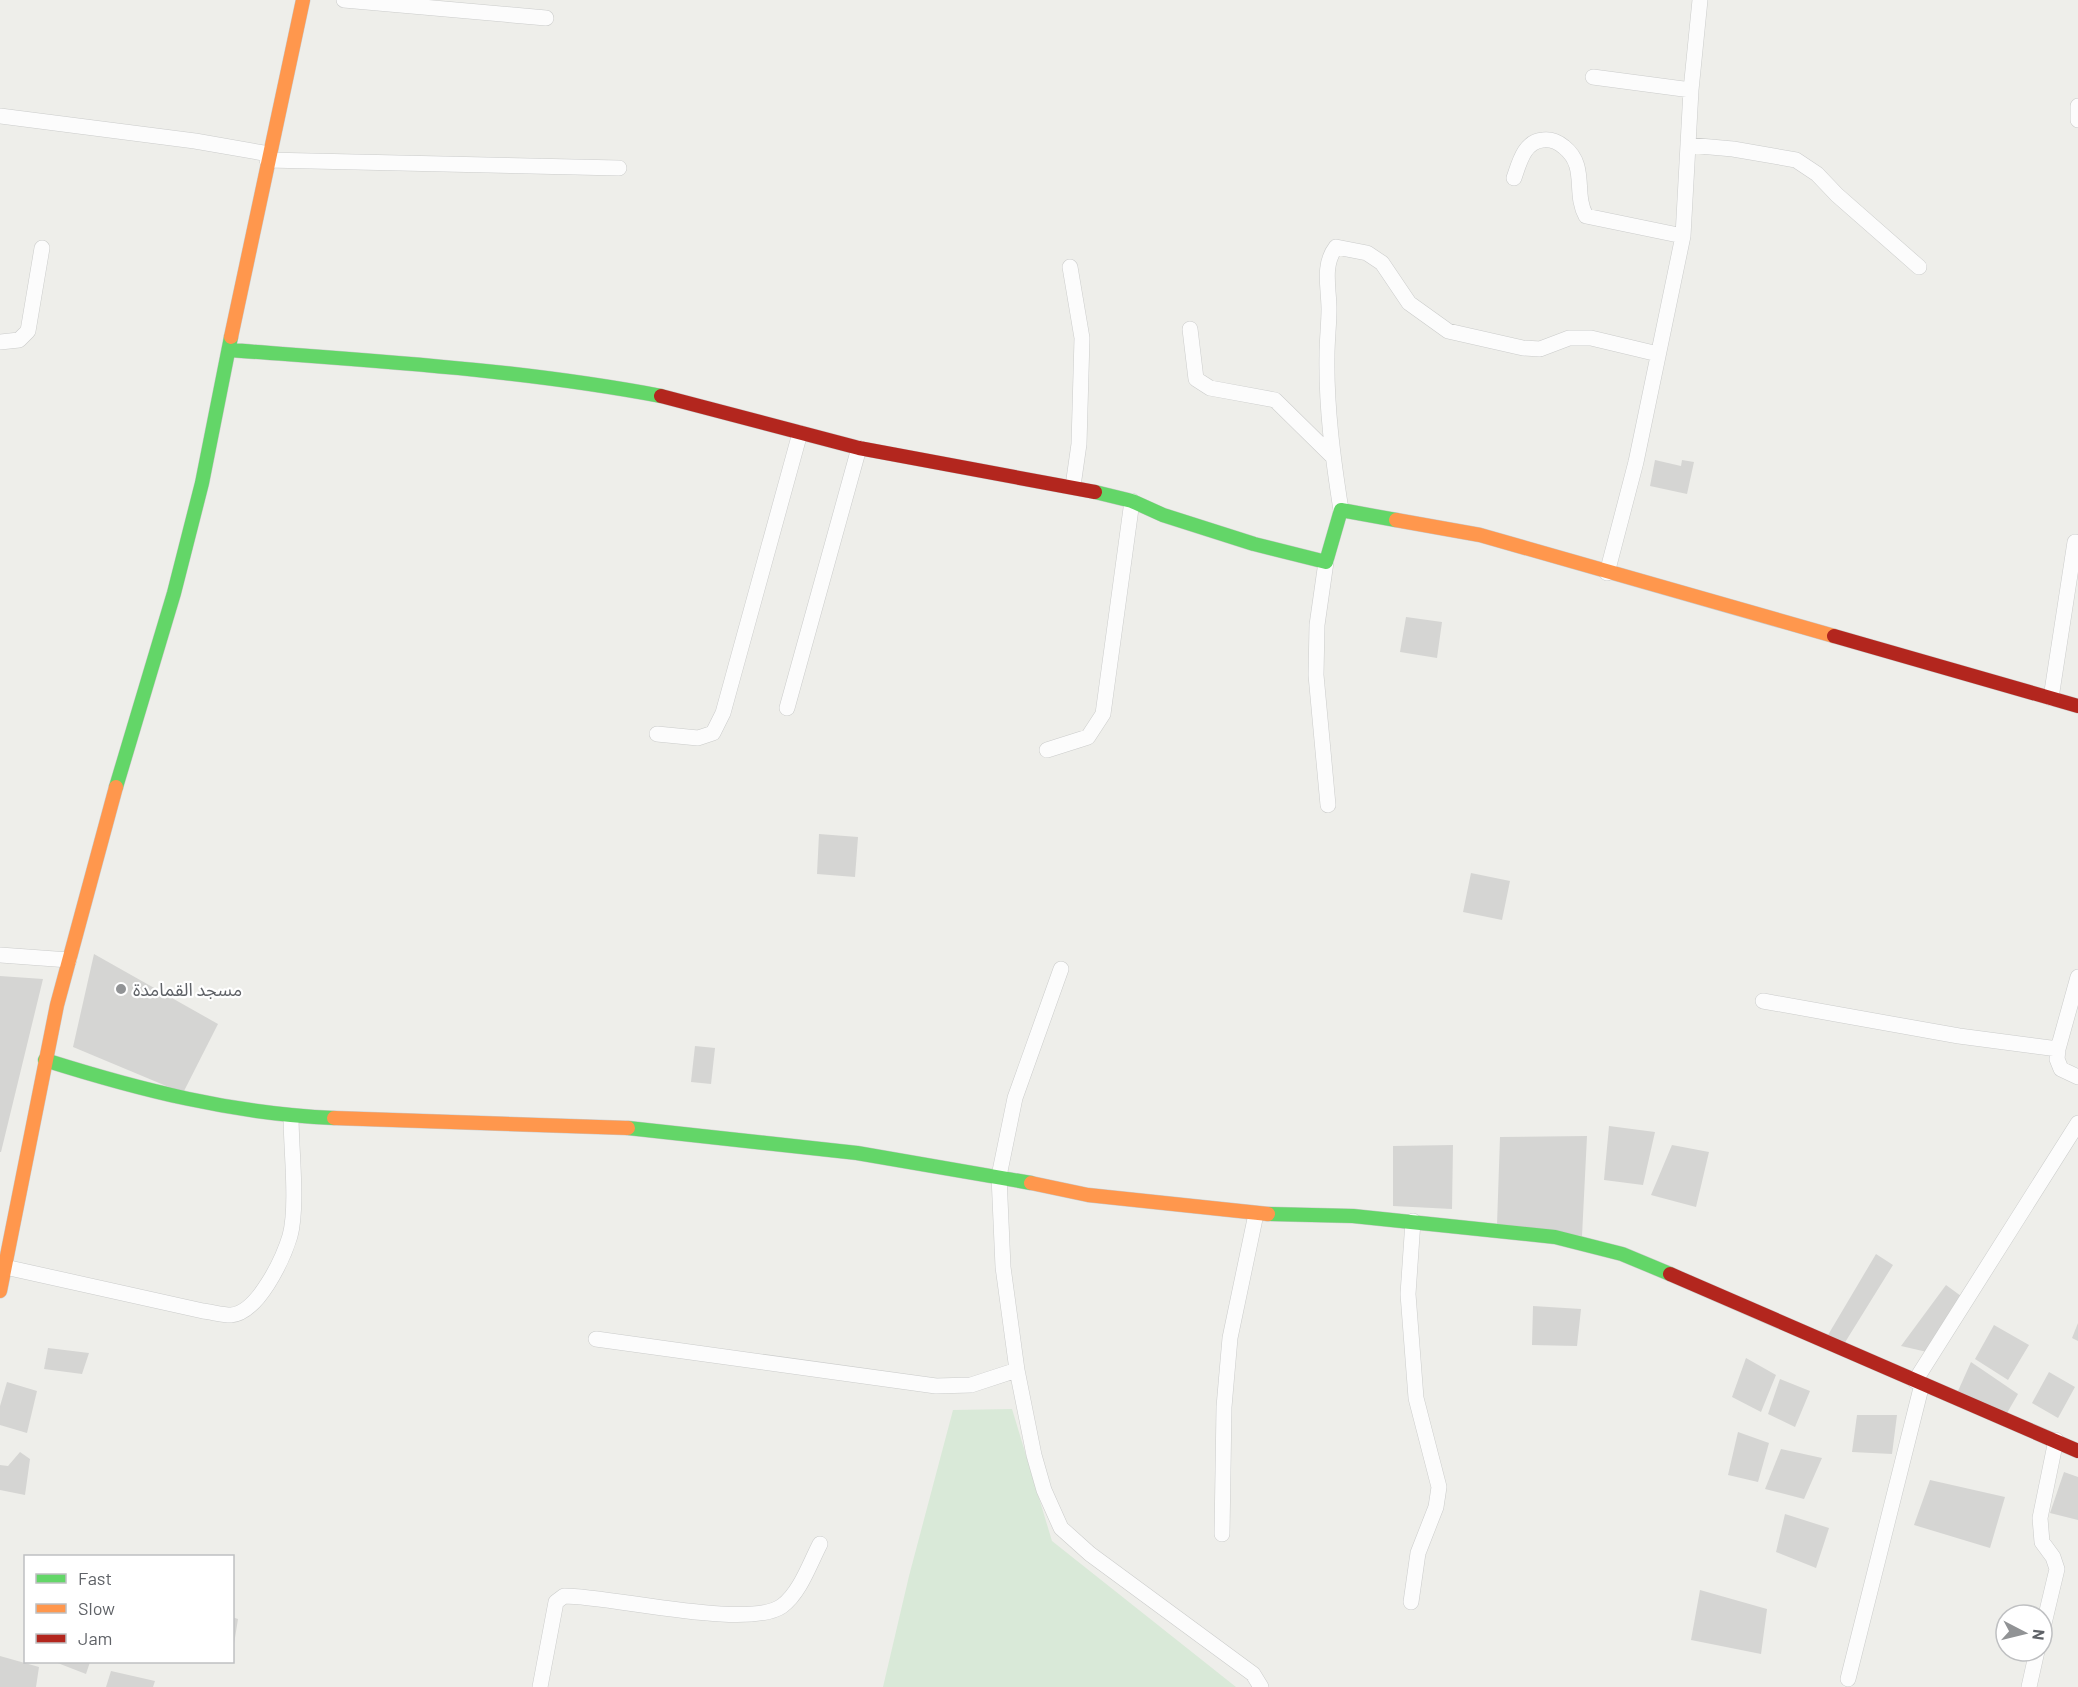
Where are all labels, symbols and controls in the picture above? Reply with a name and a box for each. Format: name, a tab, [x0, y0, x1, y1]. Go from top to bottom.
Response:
place label: مسجد القمامدة	[133, 978, 242, 1000]
marker: مسجد القمامدة	[114, 982, 128, 996]
legend	[24, 1555, 234, 1663]
text: Fast	[78, 1567, 112, 1589]
text: Slow	[78, 1597, 115, 1619]
north arrow	[1994, 1603, 2054, 1663]
text: Jam	[78, 1627, 112, 1649]
text: N	[2029, 1628, 2049, 1641]

